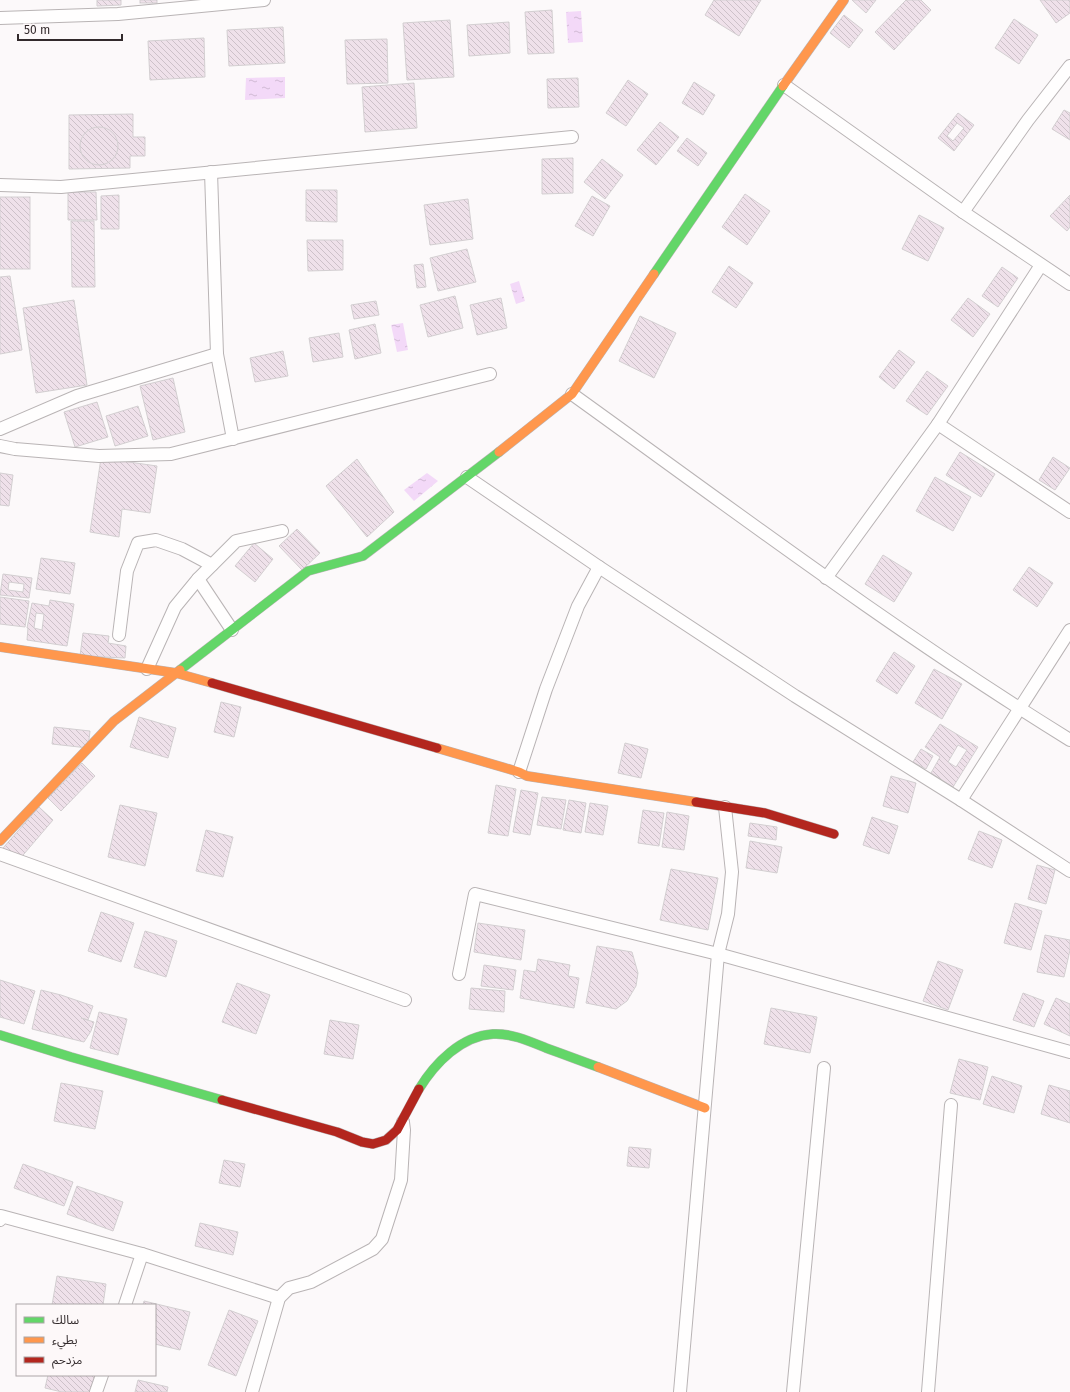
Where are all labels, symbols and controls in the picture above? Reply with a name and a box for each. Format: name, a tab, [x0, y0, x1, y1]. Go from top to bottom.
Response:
scale bar	[18, 16, 122, 42]
text: 50 m	[24, 23, 50, 37]
legend	[16, 1304, 156, 1376]
text: سالك	[52, 1313, 79, 1327]
text: بطيء	[52, 1333, 78, 1350]
text: مزدحم	[52, 1353, 82, 1369]

